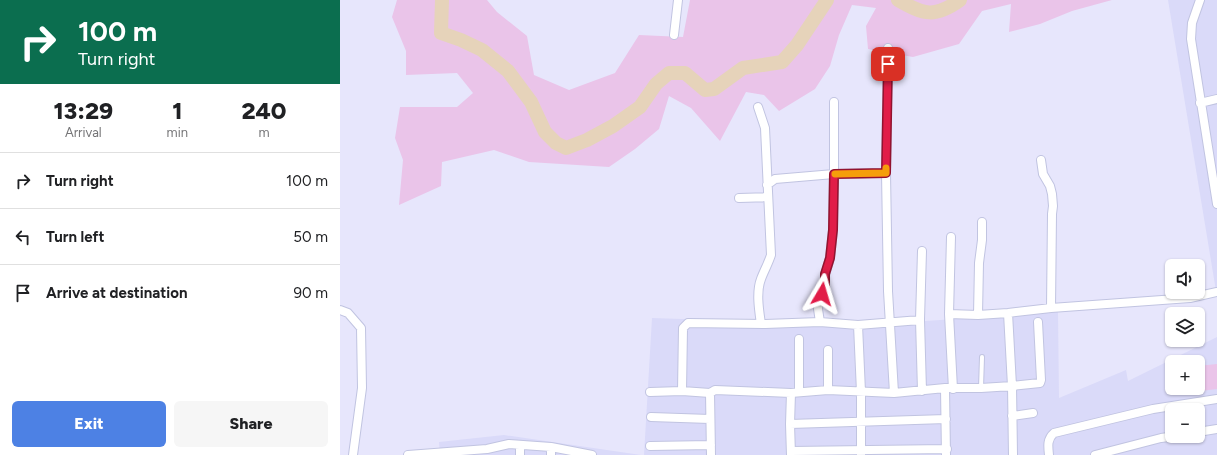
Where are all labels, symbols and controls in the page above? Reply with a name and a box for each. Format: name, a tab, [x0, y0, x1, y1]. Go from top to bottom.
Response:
text: 100 m	[78, 14, 157, 48]
icon: right	[12, 16, 64, 68]
pin	[871, 47, 905, 81]
text: Turn right	[78, 48, 155, 70]
icon: arrive	[877, 53, 899, 75]
text: 13:29	[53, 96, 113, 125]
text: 1	[172, 96, 182, 125]
text: 240	[241, 96, 287, 125]
text: Arrival	[65, 125, 102, 140]
text: min	[167, 125, 188, 140]
text: m	[258, 125, 269, 140]
icon: right	[12, 170, 34, 192]
text: Turn right	[46, 172, 114, 190]
text: 100 m	[286, 172, 328, 190]
icon: left	[12, 226, 34, 248]
text: Turn left	[46, 228, 104, 246]
text: 50 m	[293, 228, 328, 246]
map controls	[1165, 259, 1205, 443]
button: sound	[1165, 259, 1205, 299]
position arrow	[801, 273, 843, 315]
icon: arrive	[12, 282, 34, 304]
text: Arrive at destination	[46, 284, 187, 302]
text: 90 m	[293, 284, 328, 302]
button: layers	[1165, 307, 1205, 347]
button: +	[1165, 355, 1205, 395]
button: Exit	[12, 401, 166, 447]
button: Share	[174, 401, 328, 447]
button: −	[1165, 403, 1205, 443]

